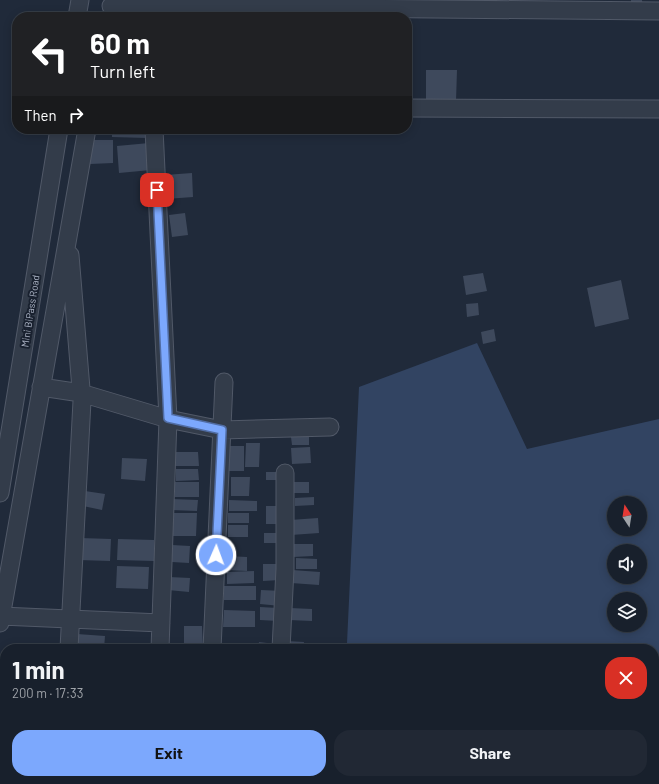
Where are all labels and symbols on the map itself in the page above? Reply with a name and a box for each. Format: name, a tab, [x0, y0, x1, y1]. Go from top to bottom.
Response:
pin	[140, 173, 174, 207]
street label: Mini BiPass Road	[18, 274, 42, 348]
north arrow	[607, 496, 647, 536]
position arrow	[195, 534, 237, 576]

